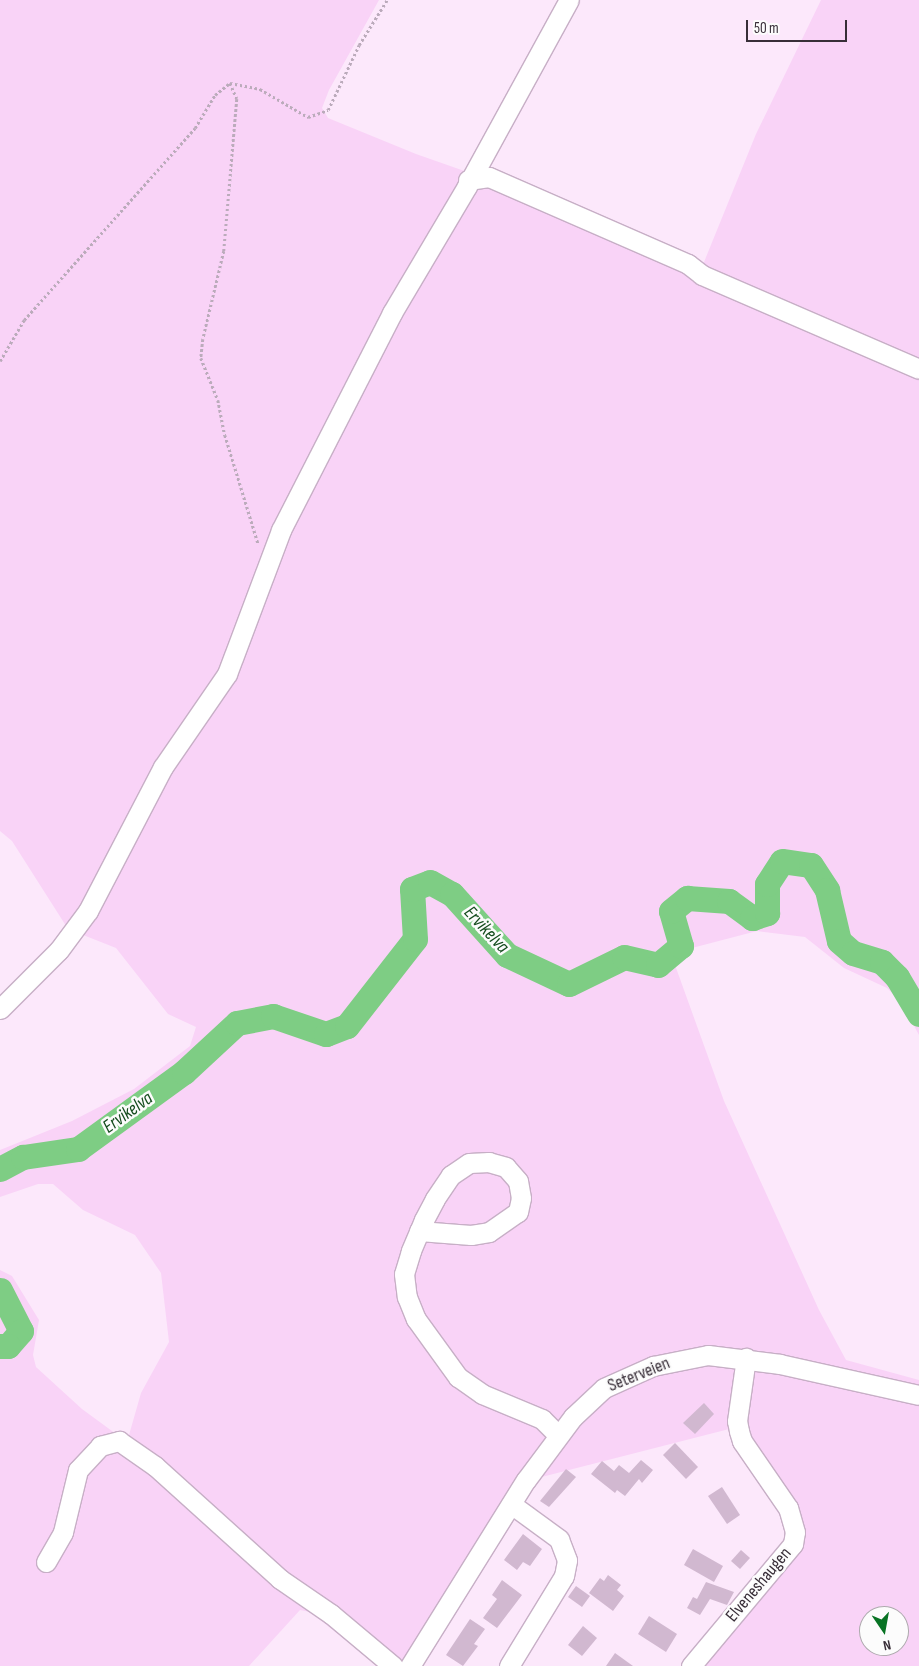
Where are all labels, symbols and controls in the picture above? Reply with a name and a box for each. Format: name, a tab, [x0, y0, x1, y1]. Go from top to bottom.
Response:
scale bar	[749, 10, 850, 42]
text: 50 m	[754, 19, 779, 38]
water label: Ervikelva	[459, 902, 513, 958]
water label: Ervikelva	[99, 1087, 157, 1139]
street label: Seterveien	[605, 1353, 673, 1397]
street label: Elveneshaugen	[722, 1543, 796, 1627]
north arrow	[859, 1606, 909, 1656]
text: N	[882, 1636, 892, 1654]

